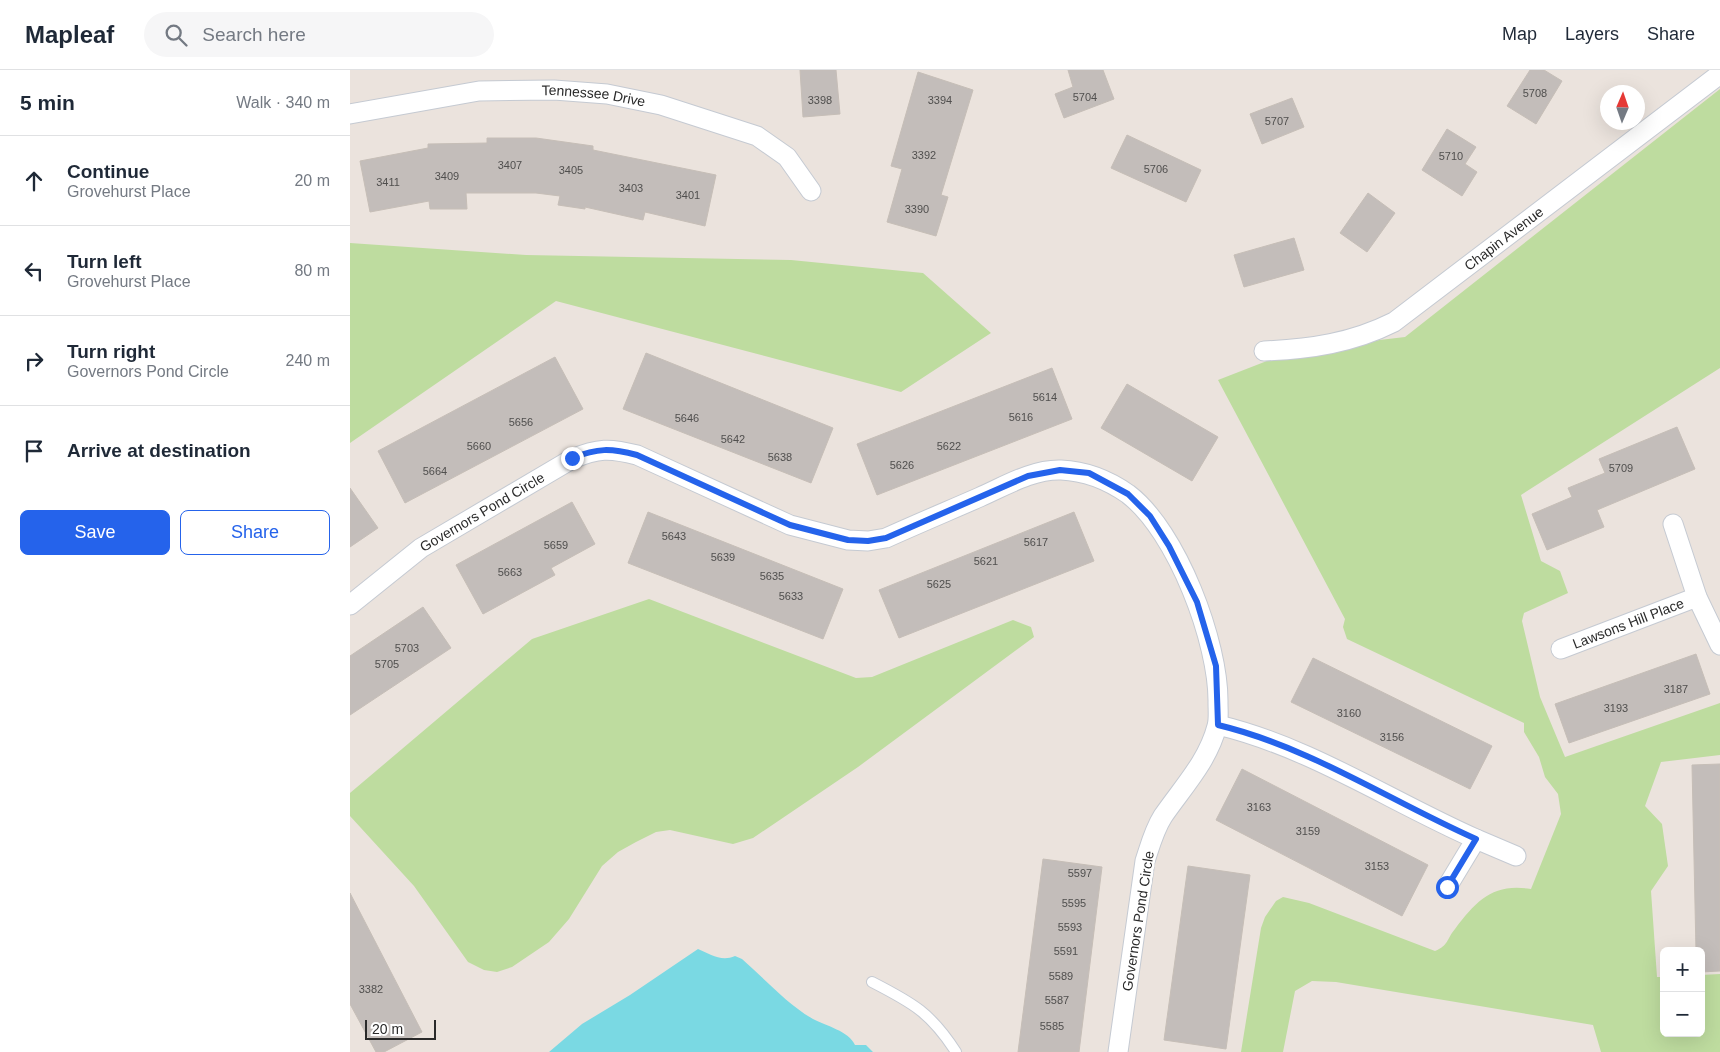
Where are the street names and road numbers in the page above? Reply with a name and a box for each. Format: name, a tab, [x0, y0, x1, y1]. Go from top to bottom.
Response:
street label: Tennessee Drive	[542, 82, 647, 110]
street label: Chapin Avenue	[1461, 203, 1546, 274]
street label: Governors Pond Circle	[417, 469, 547, 555]
street label: Lawsons Hill Place	[1570, 595, 1686, 652]
street label: Governors Pond Circle	[1119, 850, 1157, 992]

